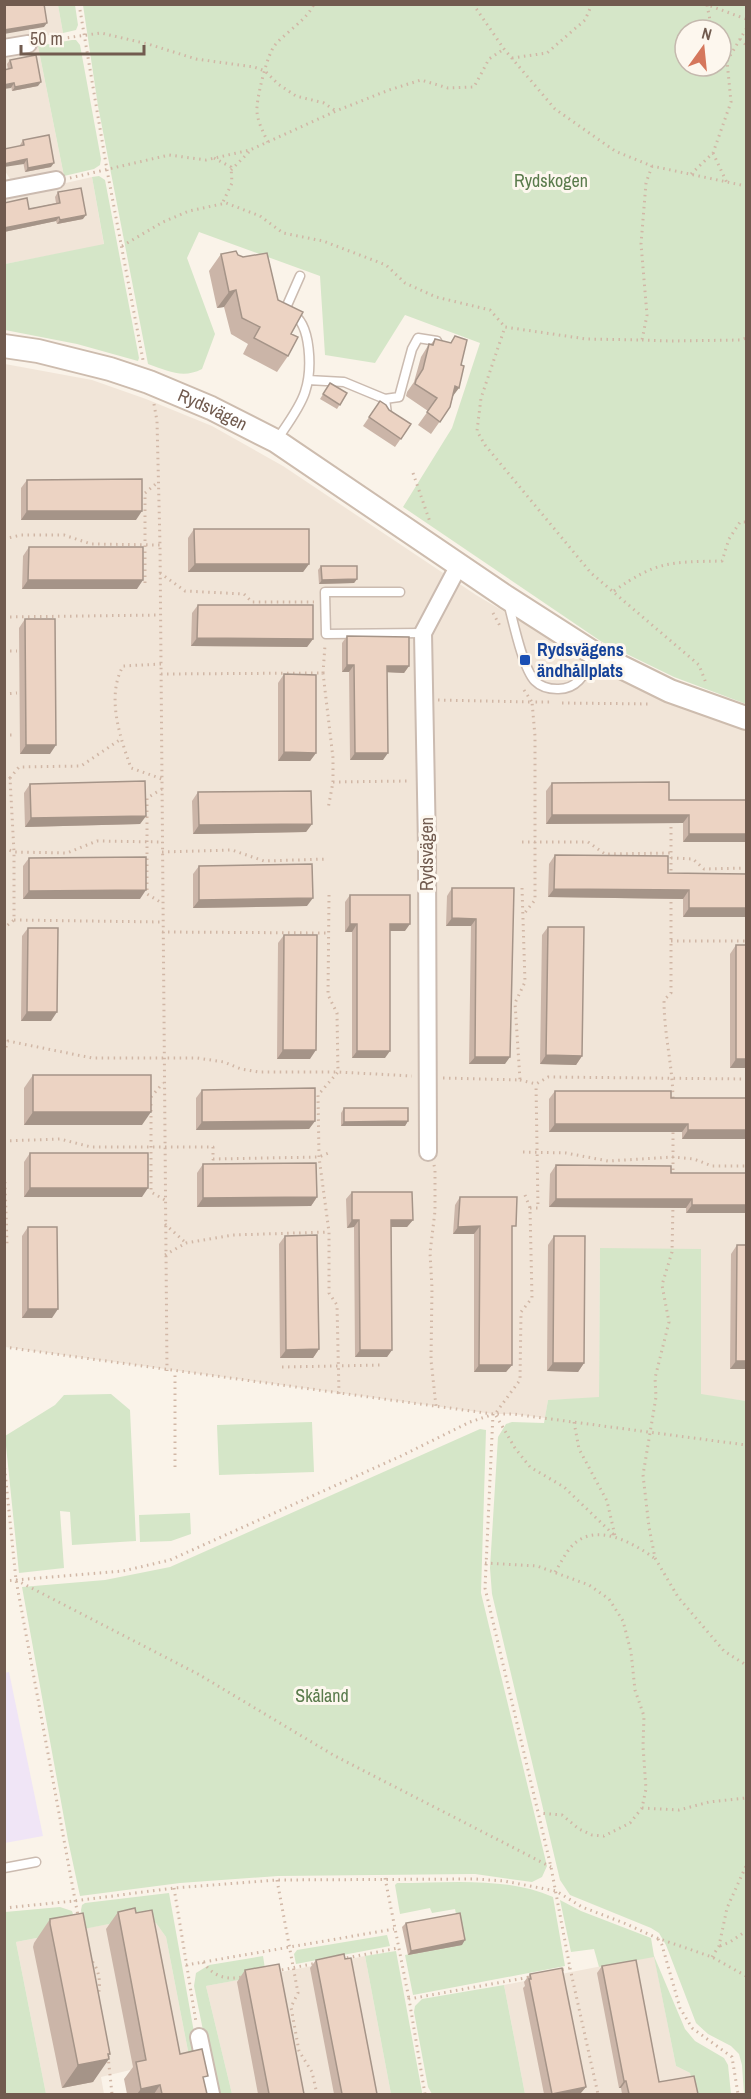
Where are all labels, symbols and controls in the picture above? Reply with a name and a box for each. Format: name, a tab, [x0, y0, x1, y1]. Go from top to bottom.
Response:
scale bar	[21, 18, 144, 56]
north arrow	[673, 18, 733, 78]
text: N	[699, 22, 714, 45]
text: 50 m	[30, 26, 63, 51]
park label: Rydskogen	[514, 168, 588, 193]
street label: Rydsvägen	[174, 383, 252, 436]
place label: Rydsvägens ändhållplats	[537, 637, 624, 683]
marker: Rydsvägens ändhållplats	[518, 653, 532, 667]
street label: Rydsvägen	[414, 817, 439, 891]
park label: Skåland	[295, 1683, 349, 1708]

